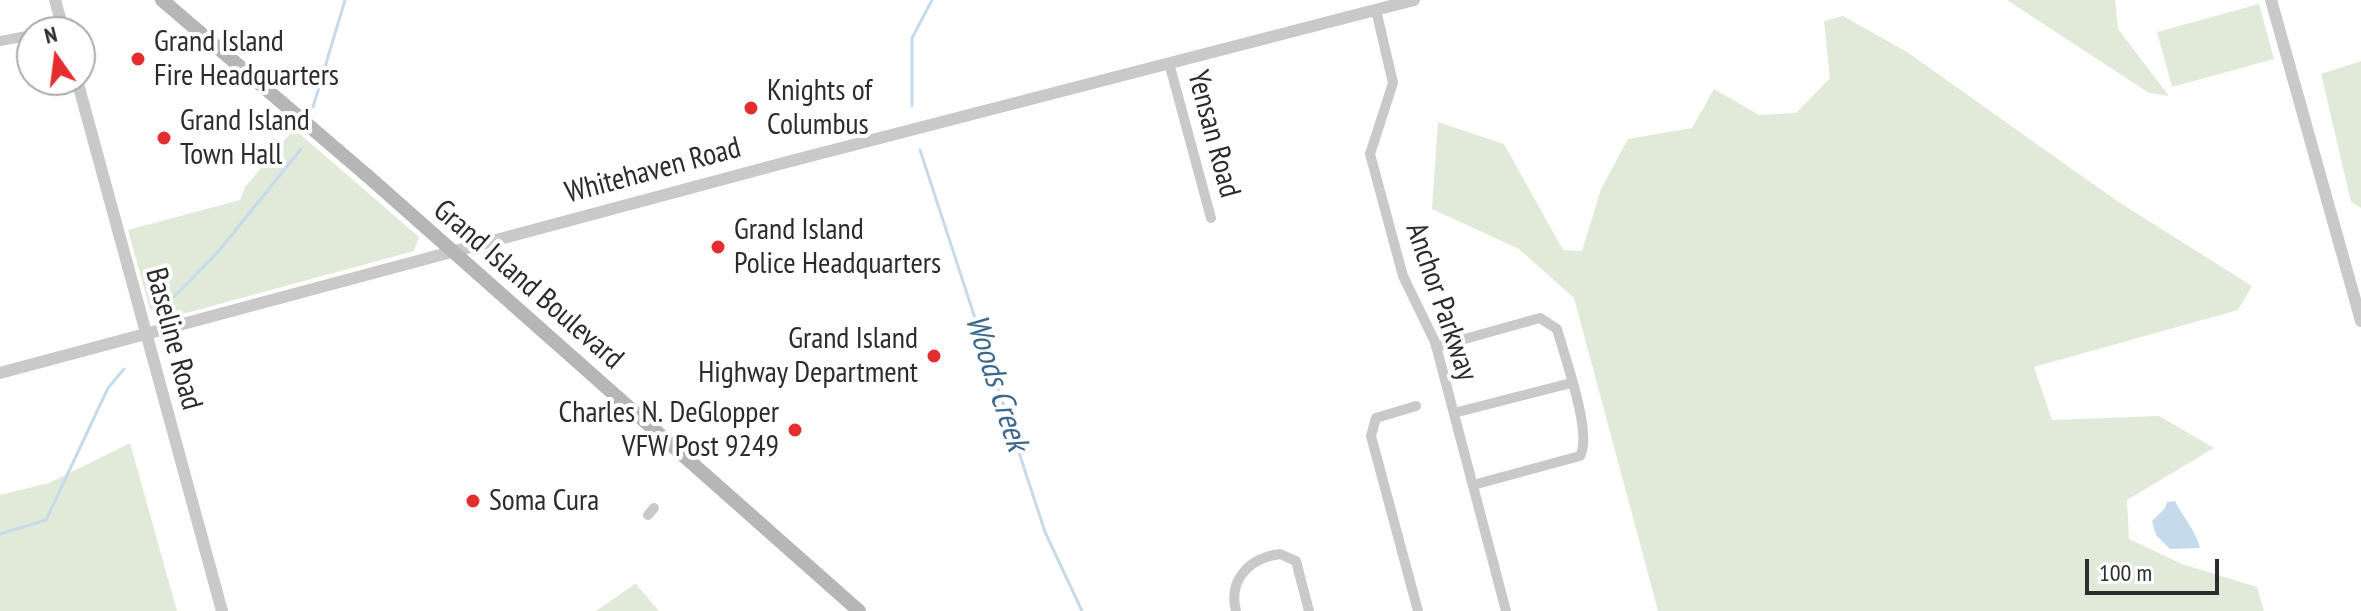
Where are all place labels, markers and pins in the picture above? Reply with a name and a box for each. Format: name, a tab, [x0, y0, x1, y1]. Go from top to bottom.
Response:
place label: Grand Island Fire Headquarters	[154, 24, 339, 94]
marker: Grand Island Fire Headquarters	[129, 50, 147, 68]
place label: Knights of Columbus	[767, 73, 872, 144]
marker: Knights of Columbus	[742, 99, 760, 117]
place label: Grand Island Town Hall	[180, 103, 310, 174]
marker: Grand Island Town Hall	[155, 129, 173, 147]
place label: Grand Island Police Headquarters	[734, 212, 941, 282]
marker: Grand Island Police Headquarters	[709, 238, 727, 256]
place label: Grand Island Highway Department	[698, 321, 918, 392]
marker: Grand Island Highway Department	[925, 347, 943, 365]
place label: Charles N. DeGlopper VFW Post 9249	[559, 395, 779, 466]
marker: Charles N. DeGlopper VFW Post 9249	[786, 421, 804, 439]
place label: Soma Cura	[489, 483, 599, 519]
marker: Soma Cura	[464, 492, 482, 510]

